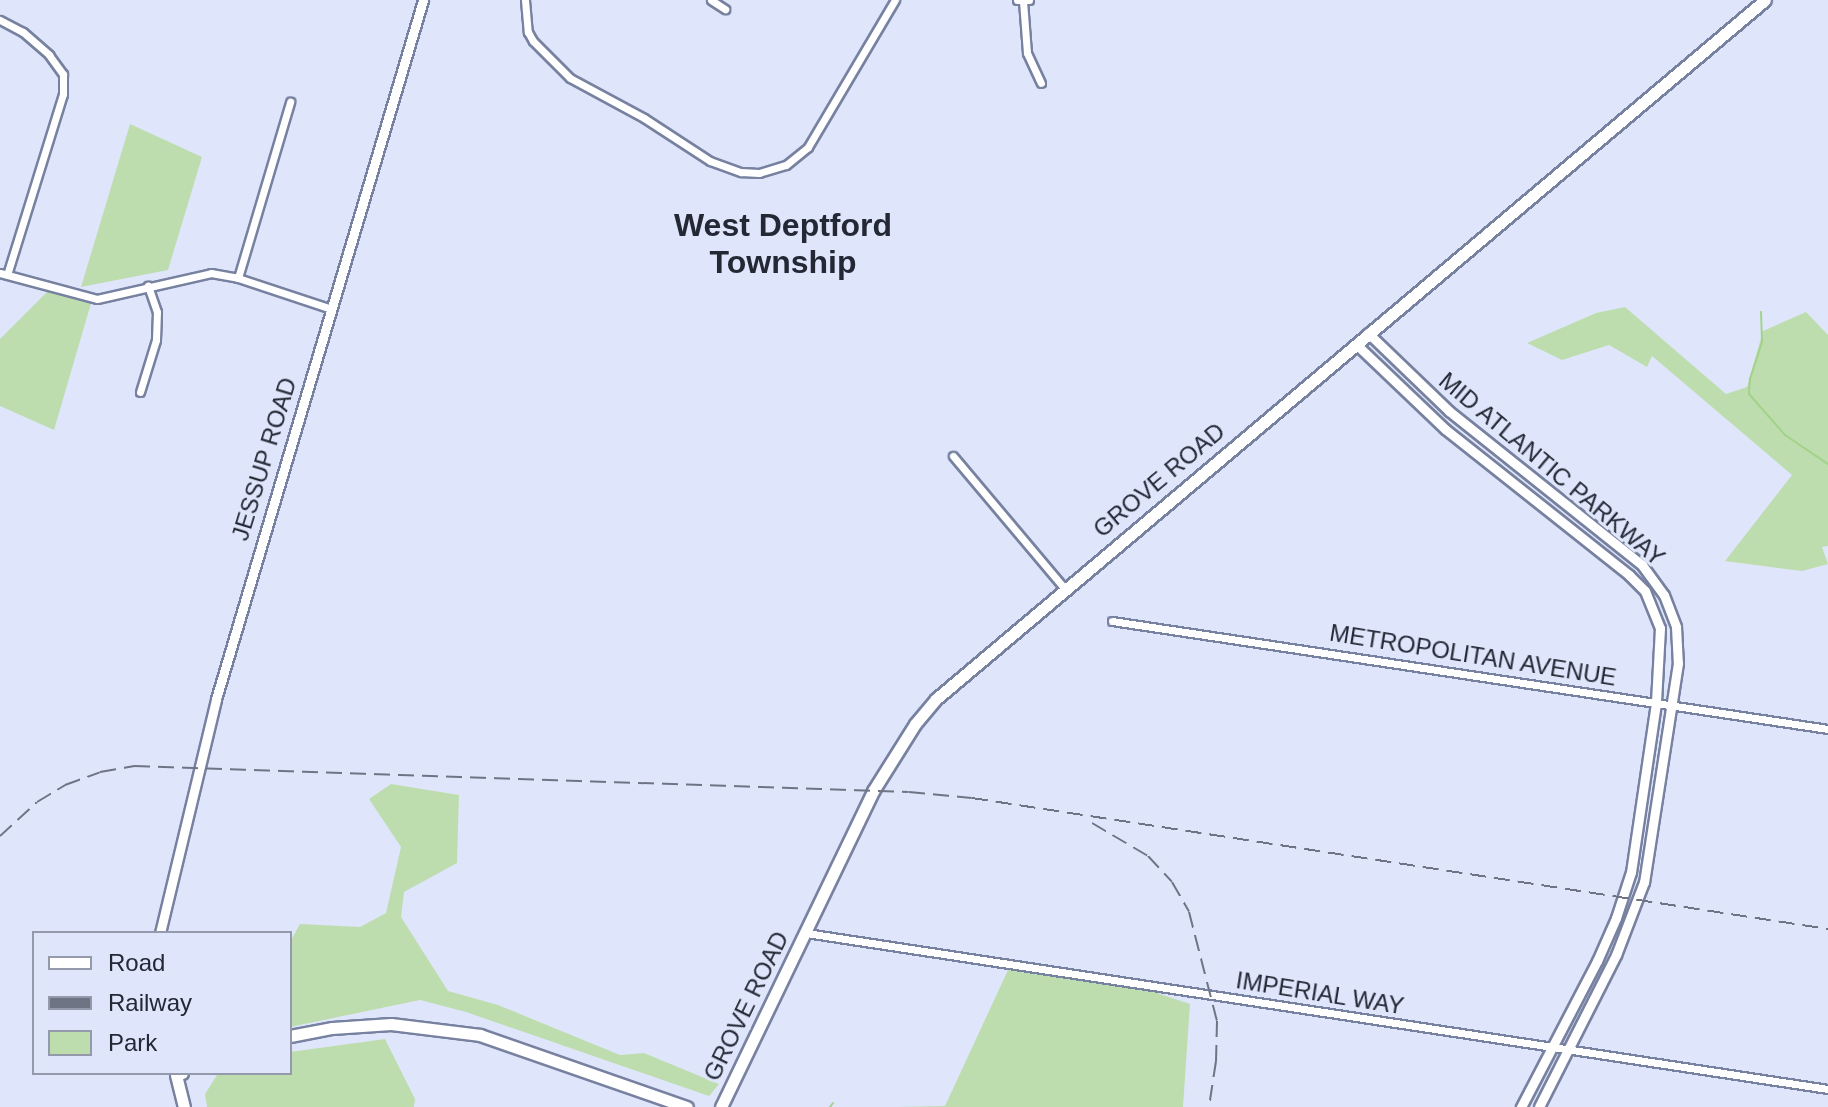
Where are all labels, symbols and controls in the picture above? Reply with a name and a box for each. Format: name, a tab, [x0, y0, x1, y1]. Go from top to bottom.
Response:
district label: West Deptford Township	[674, 207, 892, 282]
street label: MID ATLANTIC PARKWAY	[1433, 366, 1671, 572]
street label: JESSUP ROAD	[225, 374, 303, 544]
street label: GROVE ROAD	[1087, 417, 1231, 543]
street label: METROPOLITAN AVENUE	[1327, 618, 1619, 692]
street label: GROVE ROAD	[697, 927, 795, 1085]
legend	[32, 931, 292, 1075]
text: Road	[108, 949, 165, 976]
street label: IMPERIAL WAY	[1233, 965, 1407, 1021]
text: Railway	[108, 989, 192, 1016]
text: Park	[108, 1029, 157, 1056]

